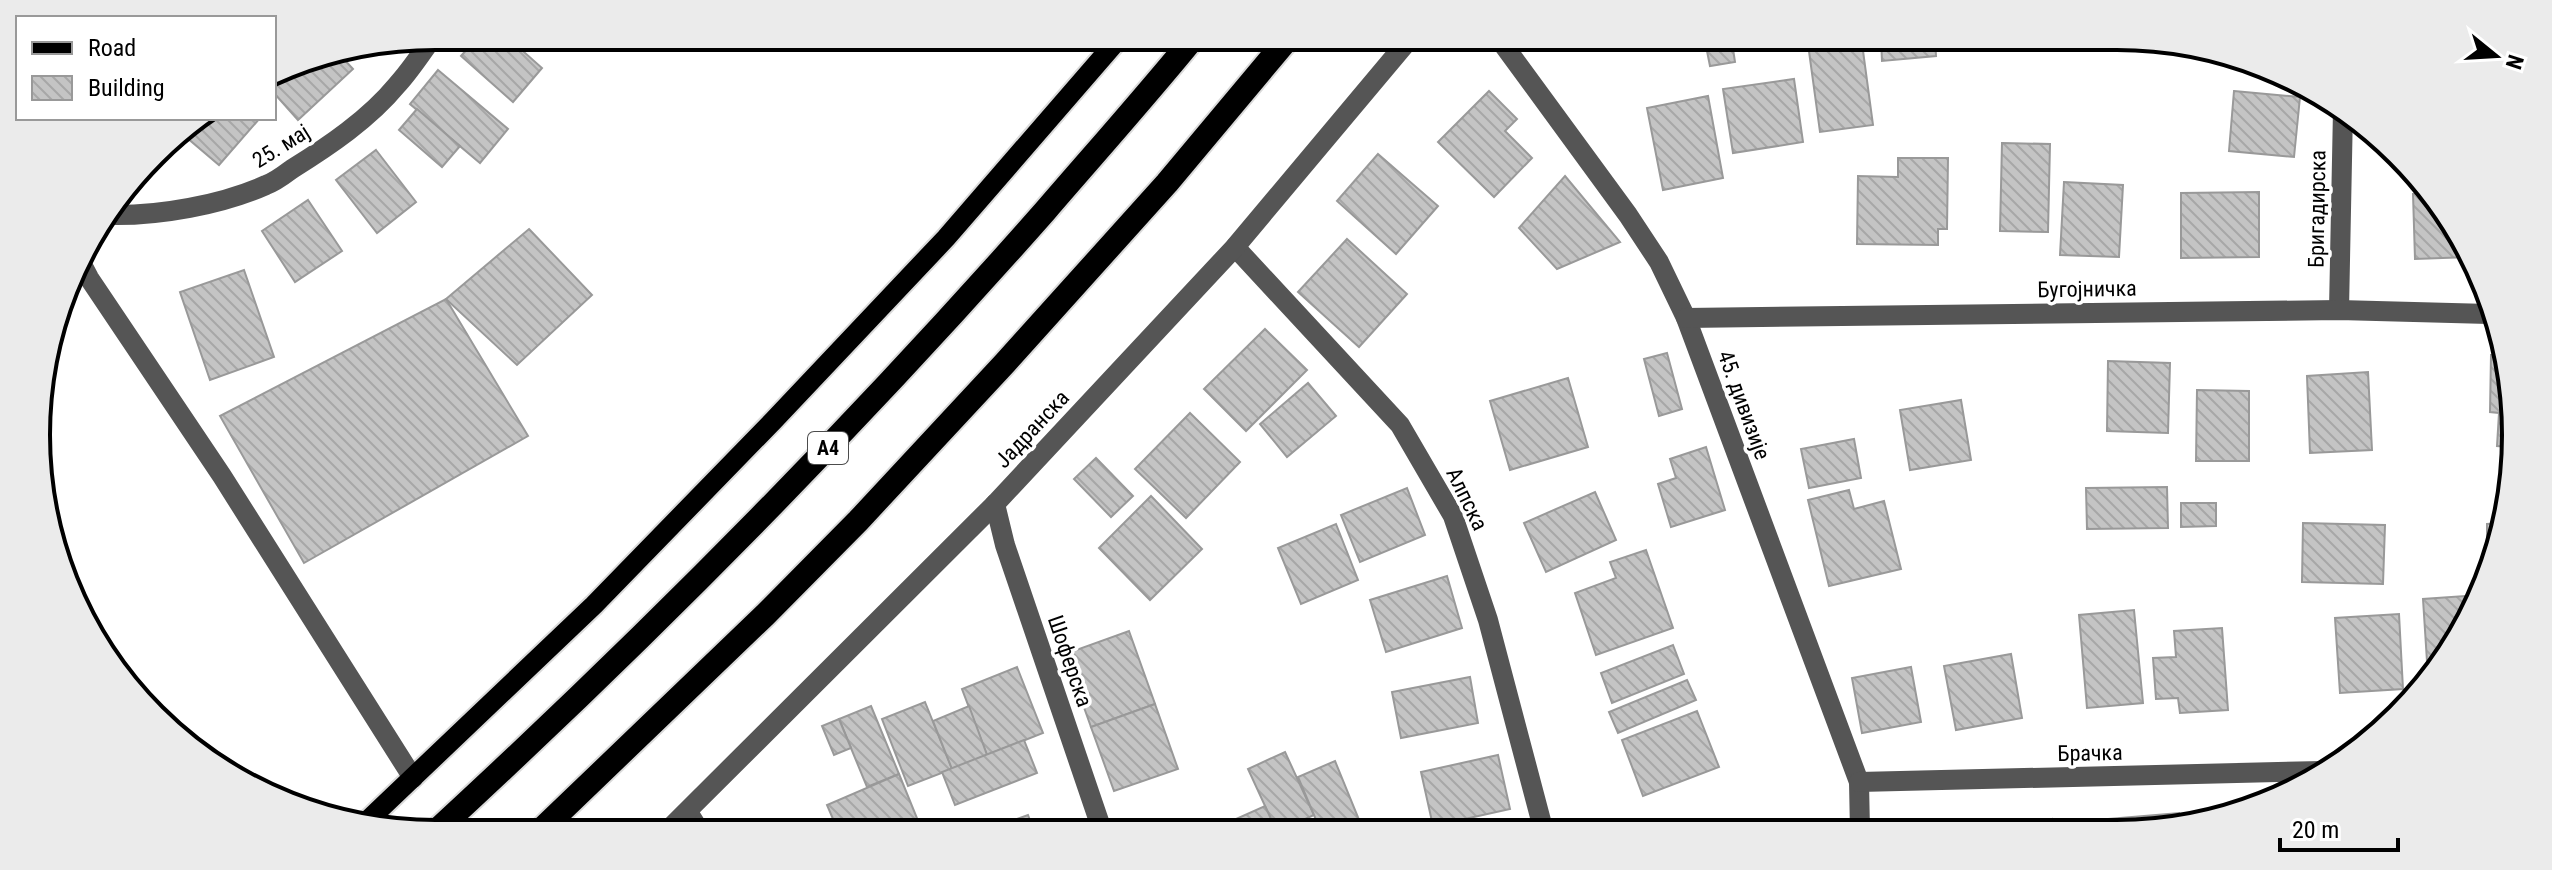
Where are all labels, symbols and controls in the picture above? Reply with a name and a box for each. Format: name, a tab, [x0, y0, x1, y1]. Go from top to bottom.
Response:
legend	[16, 16, 276, 120]
north arrow	[2456, 16, 2536, 96]
text: Road	[88, 34, 136, 62]
text: N	[2501, 52, 2529, 72]
text: Building	[88, 74, 165, 102]
street label: 25. мај	[248, 119, 314, 173]
street label: Бригадирска	[2303, 150, 2331, 268]
street label: Бугојничка	[2037, 276, 2137, 302]
street label: 45. дивизије	[1713, 347, 1775, 463]
street label: Јадранска	[990, 385, 1074, 473]
road number: A4	[808, 432, 848, 464]
street label: Алпска	[1441, 464, 1493, 534]
street label: Шоферска	[1043, 612, 1097, 710]
street label: Брачка	[2057, 740, 2123, 766]
scale bar	[2280, 802, 2398, 852]
text: 20 m	[2292, 816, 2339, 844]

